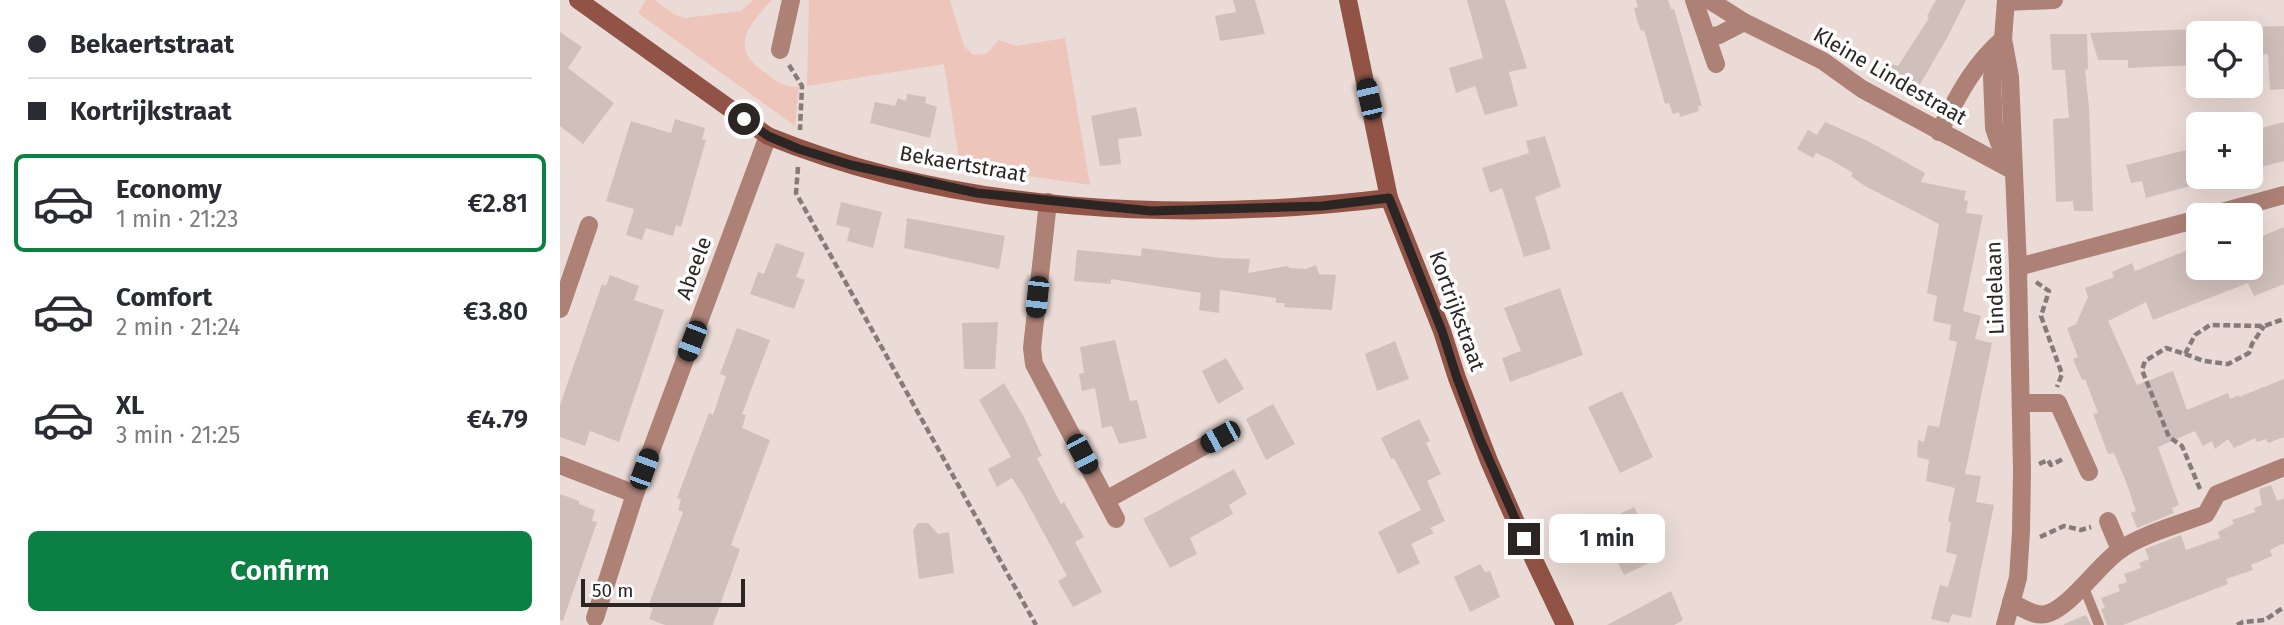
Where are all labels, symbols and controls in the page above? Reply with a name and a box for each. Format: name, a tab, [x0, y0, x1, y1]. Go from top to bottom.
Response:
map controls	[2186, 21, 2263, 280]
button: locate	[2186, 21, 2263, 98]
street label: Kleine Lindestraat	[1809, 22, 1972, 131]
text: Bekaertstraat	[70, 29, 234, 60]
car	[1355, 76, 1384, 122]
text: Kortrijkstraat	[70, 96, 231, 127]
route start	[728, 103, 760, 135]
button: +	[2186, 112, 2263, 189]
street label: Bekaertstraat	[898, 140, 1029, 188]
icon: car	[32, 172, 95, 235]
text: Economy	[116, 174, 222, 205]
text: €2.81	[467, 188, 528, 219]
button: −	[2186, 203, 2263, 280]
text: 1 min · 21:23	[116, 205, 238, 233]
street label: Abeele	[671, 233, 717, 303]
street label: Lindelaan	[1980, 241, 2010, 335]
street label: Kortrijkstraat	[1423, 248, 1491, 375]
car	[1025, 275, 1050, 319]
icon: car	[32, 280, 95, 343]
text: Comfort	[116, 282, 212, 313]
text: €3.80	[463, 296, 528, 327]
text: 2 min · 21:24	[116, 313, 240, 341]
car	[675, 318, 710, 364]
icon: car	[32, 388, 95, 451]
text: XL	[116, 390, 144, 421]
text: €4.79	[467, 404, 528, 435]
car	[1197, 418, 1244, 456]
text: 3 min · 21:25	[116, 421, 240, 449]
car	[1063, 431, 1102, 477]
car	[627, 446, 662, 492]
callout: 1 min	[1548, 514, 1664, 564]
route end	[1508, 523, 1540, 555]
text: 1 min	[1579, 524, 1635, 552]
button: Confirm	[28, 531, 532, 611]
scale bar	[581, 576, 746, 608]
text: 50 m	[592, 579, 633, 602]

